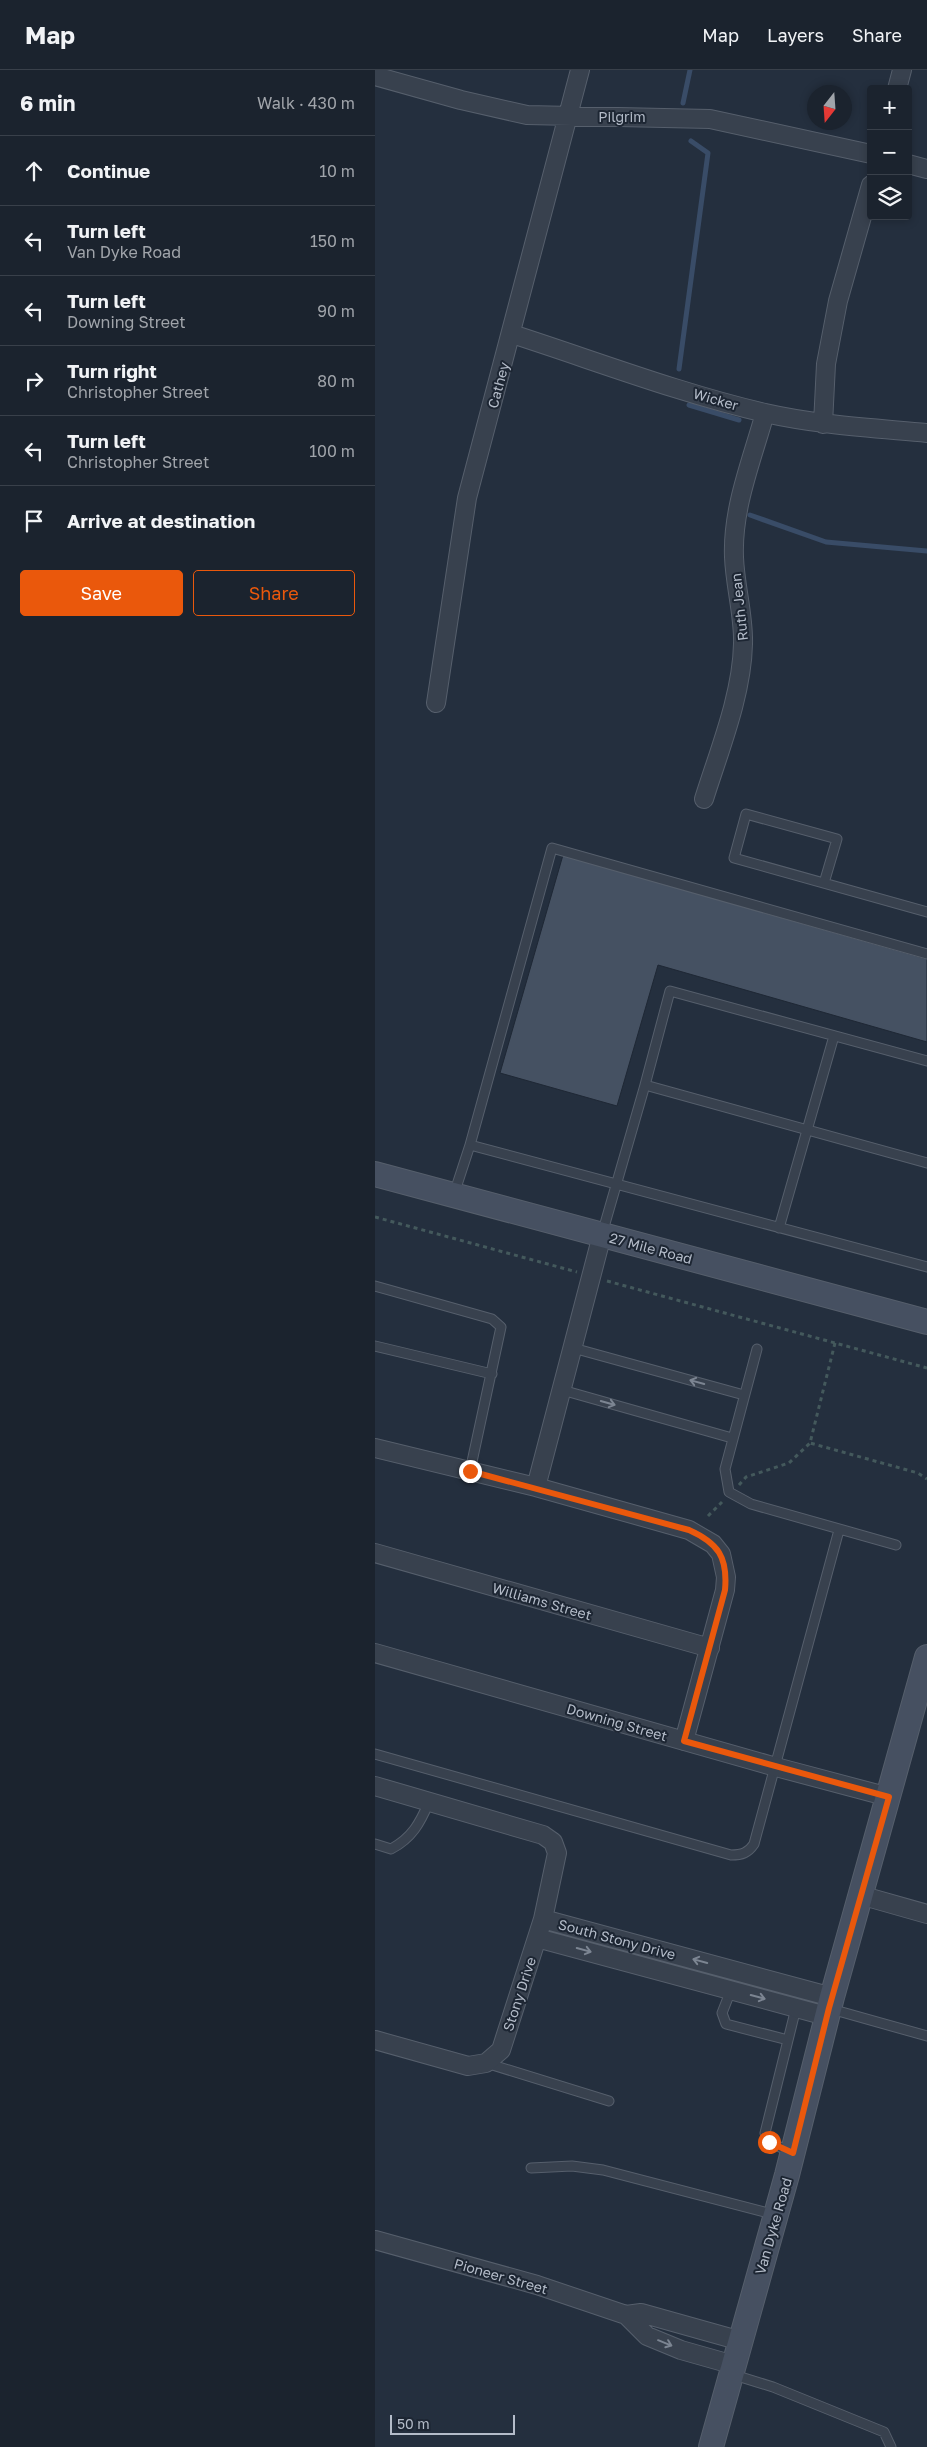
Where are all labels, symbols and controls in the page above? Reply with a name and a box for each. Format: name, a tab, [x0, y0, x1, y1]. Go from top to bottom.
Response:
text: Map	[25, 20, 75, 49]
text: Map	[702, 24, 739, 46]
text: Layers	[767, 24, 824, 46]
text: Share	[852, 24, 902, 46]
north arrow	[807, 85, 852, 130]
map controls	[867, 85, 912, 220]
button: +	[867, 85, 912, 130]
text: 6 min	[20, 90, 75, 116]
text: Walk · 430 m	[257, 93, 355, 113]
street label: Pilgrim	[598, 108, 646, 125]
button: −	[867, 130, 912, 175]
icon: ahead	[20, 157, 48, 185]
text: Continue	[67, 159, 150, 182]
text: 10 m	[319, 161, 355, 181]
button: layers	[867, 175, 912, 220]
text: Turn left	[67, 219, 146, 242]
icon: left	[20, 227, 48, 255]
text: 150 m	[310, 231, 355, 251]
text: Van Dyke Road	[67, 242, 181, 262]
text: Turn left	[67, 289, 146, 312]
icon: left	[20, 297, 48, 325]
text: 90 m	[317, 301, 355, 321]
text: Downing Street	[67, 312, 186, 332]
text: Turn right	[67, 359, 157, 382]
street label: Cathey	[484, 360, 512, 410]
icon: right	[20, 367, 48, 395]
text: 80 m	[317, 371, 355, 391]
text: Christopher Street	[67, 382, 209, 402]
street label: Wicker	[692, 384, 741, 414]
text: Turn left	[67, 429, 146, 452]
icon: left	[20, 437, 48, 465]
text: 100 m	[309, 441, 355, 461]
text: Christopher Street	[67, 452, 209, 472]
icon: arrive	[20, 507, 48, 535]
text: Arrive at destination	[67, 509, 255, 532]
button: Save	[20, 570, 183, 616]
button: Share	[193, 570, 355, 616]
street label: Ruth Jean	[727, 572, 751, 642]
street label: 27 Mile Road	[608, 1229, 694, 1267]
one-way arrow	[690, 1377, 706, 1386]
one-way arrow	[600, 1399, 616, 1409]
route end	[459, 1460, 482, 1483]
street label: Williams Street	[490, 1579, 594, 1623]
street label: Downing Street	[565, 1700, 669, 1744]
street label: South Stony Drive	[557, 1915, 677, 1963]
one-way arrow	[576, 1946, 592, 1956]
street label: Stony Drive	[499, 1955, 539, 2033]
one-way arrow	[693, 1956, 709, 1965]
one-way arrow	[749, 1993, 765, 2003]
route start	[758, 2131, 781, 2154]
street label: Van Dyke Road	[751, 2176, 795, 2276]
street label: Pioneer Street	[452, 2255, 550, 2297]
one-way arrow	[657, 2339, 672, 2348]
scale bar	[390, 2412, 515, 2435]
text: 50 m	[397, 2415, 430, 2432]

